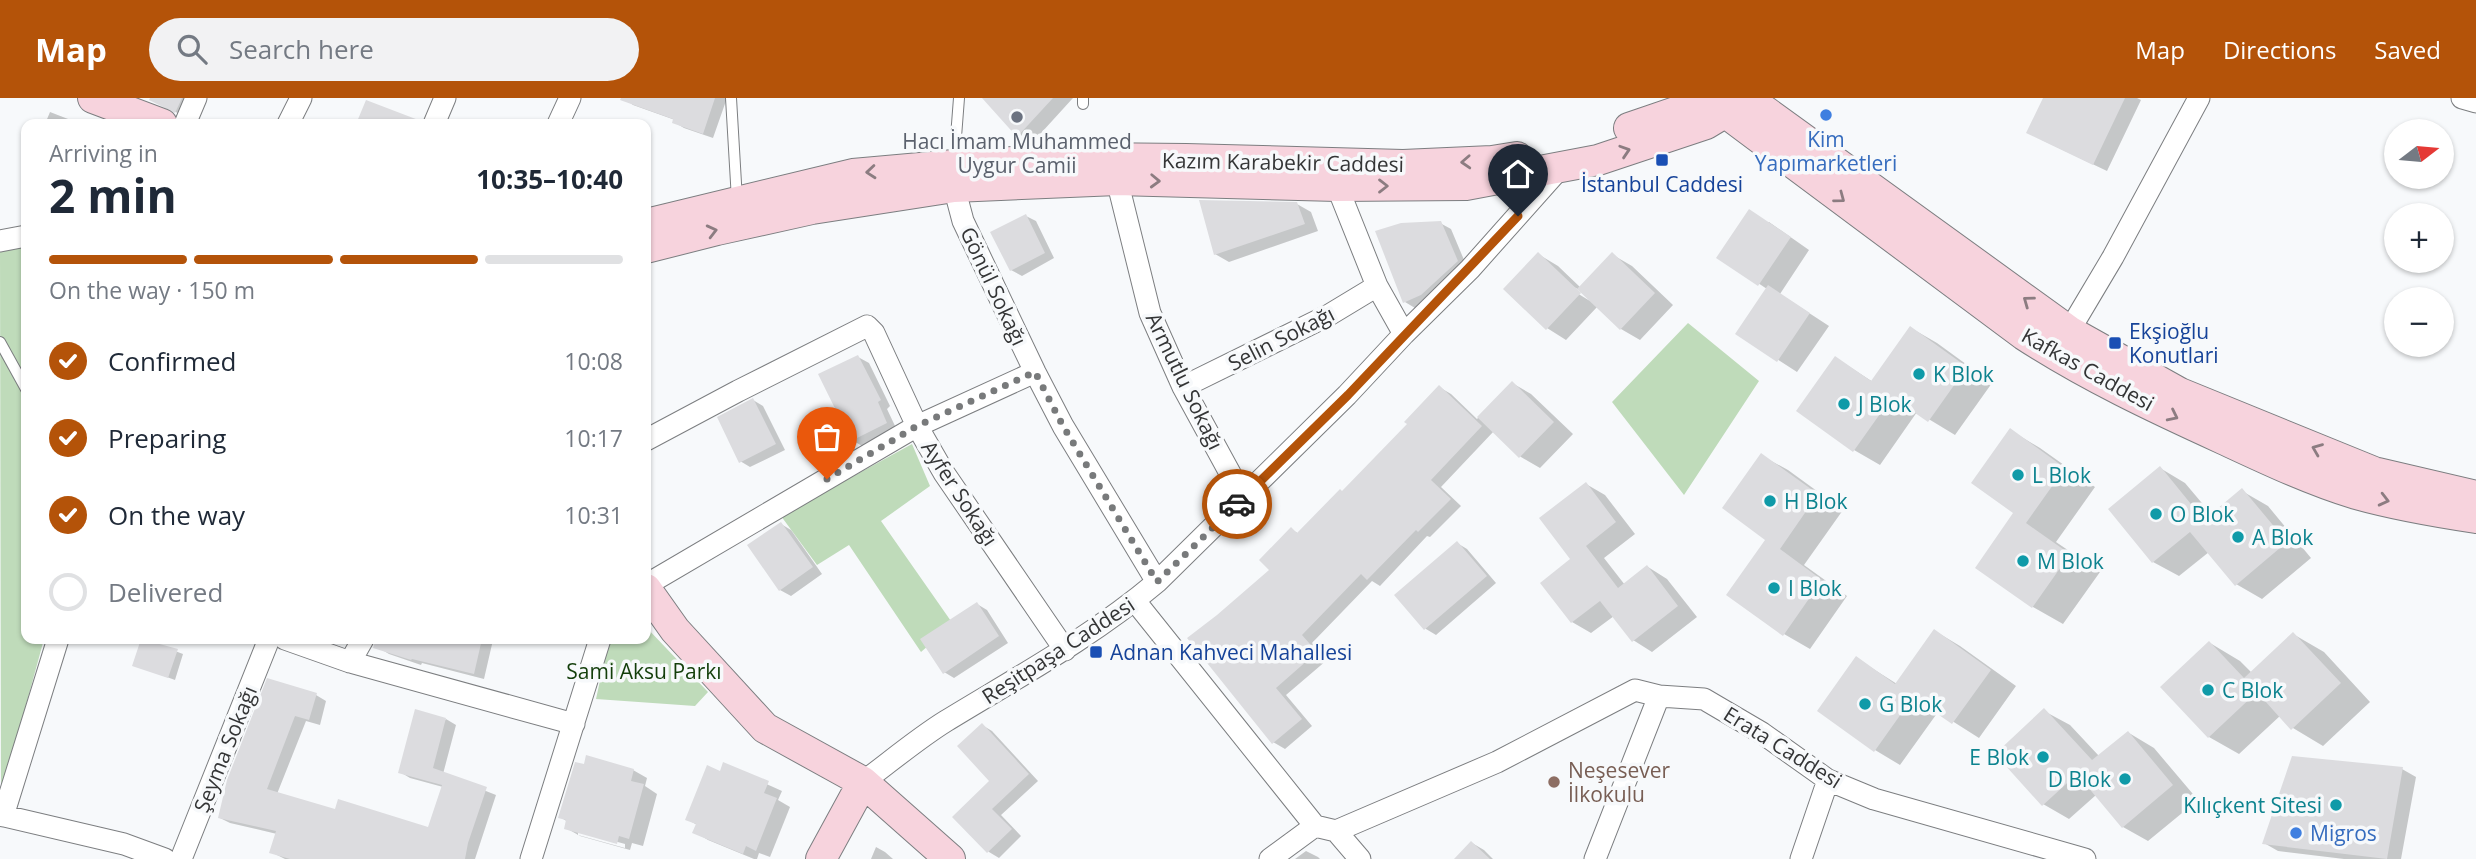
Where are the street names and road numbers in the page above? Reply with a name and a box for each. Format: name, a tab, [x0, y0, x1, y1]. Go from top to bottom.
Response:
street label: Kazım Karabekir Caddesi	[1162, 146, 1404, 178]
street label: Gönül Sokağı	[954, 222, 1034, 350]
street label: Selin Sokağı	[1223, 299, 1339, 377]
street label: Armutlu Sokağı	[1140, 308, 1230, 454]
street label: Kafkas Caddesi	[2017, 321, 2159, 417]
street label: Ayfer Sokağı	[916, 435, 1004, 551]
street label: Reşitpaşa Caddesi	[976, 590, 1140, 710]
street label: Şeyma Sokağı	[187, 682, 263, 816]
street label: Erata Caddesi	[1719, 700, 1847, 794]

